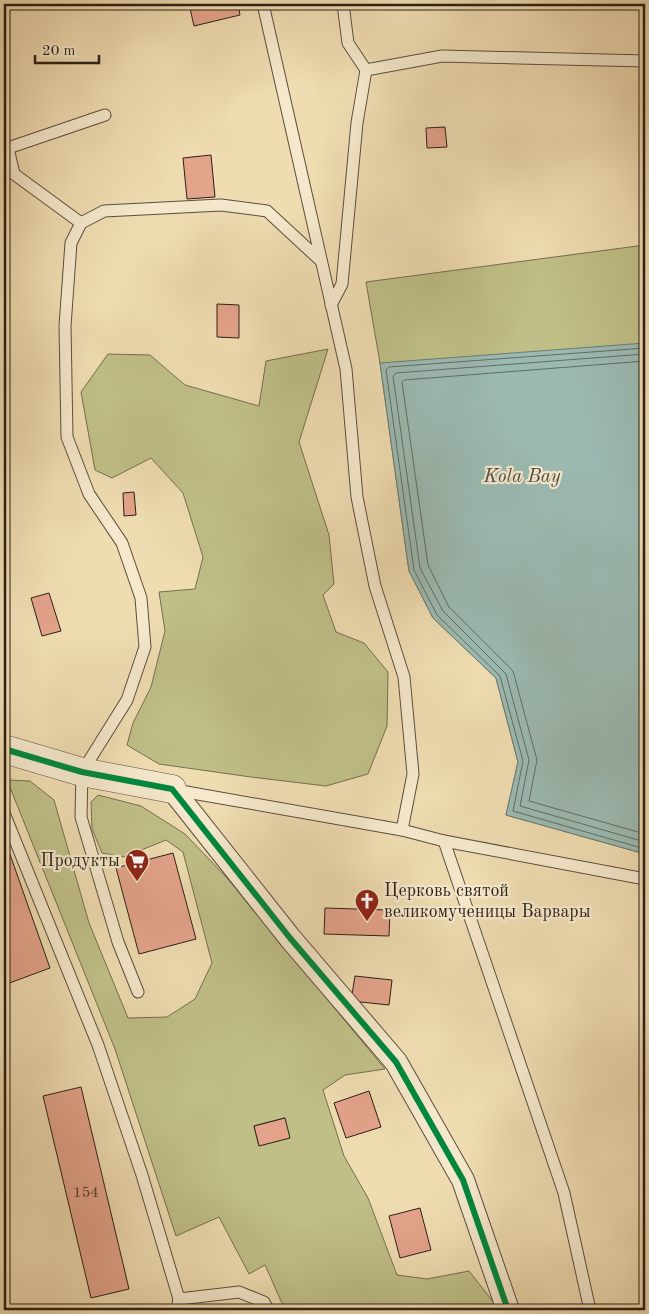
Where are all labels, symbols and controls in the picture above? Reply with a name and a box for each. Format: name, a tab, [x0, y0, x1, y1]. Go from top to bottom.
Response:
scale bar	[35, 32, 99, 64]
text: 20 m	[42, 44, 76, 59]
water label: Kola Bay	[482, 468, 561, 487]
supermarket icon: Продукты	[124, 848, 150, 882]
place label: Продукты	[40, 852, 120, 870]
place label: Церковь святой великомученицы Варвары	[384, 882, 591, 921]
church icon: Церковь святой великомученицы Варвары	[354, 888, 380, 922]
house number: 154	[73, 1186, 99, 1201]

